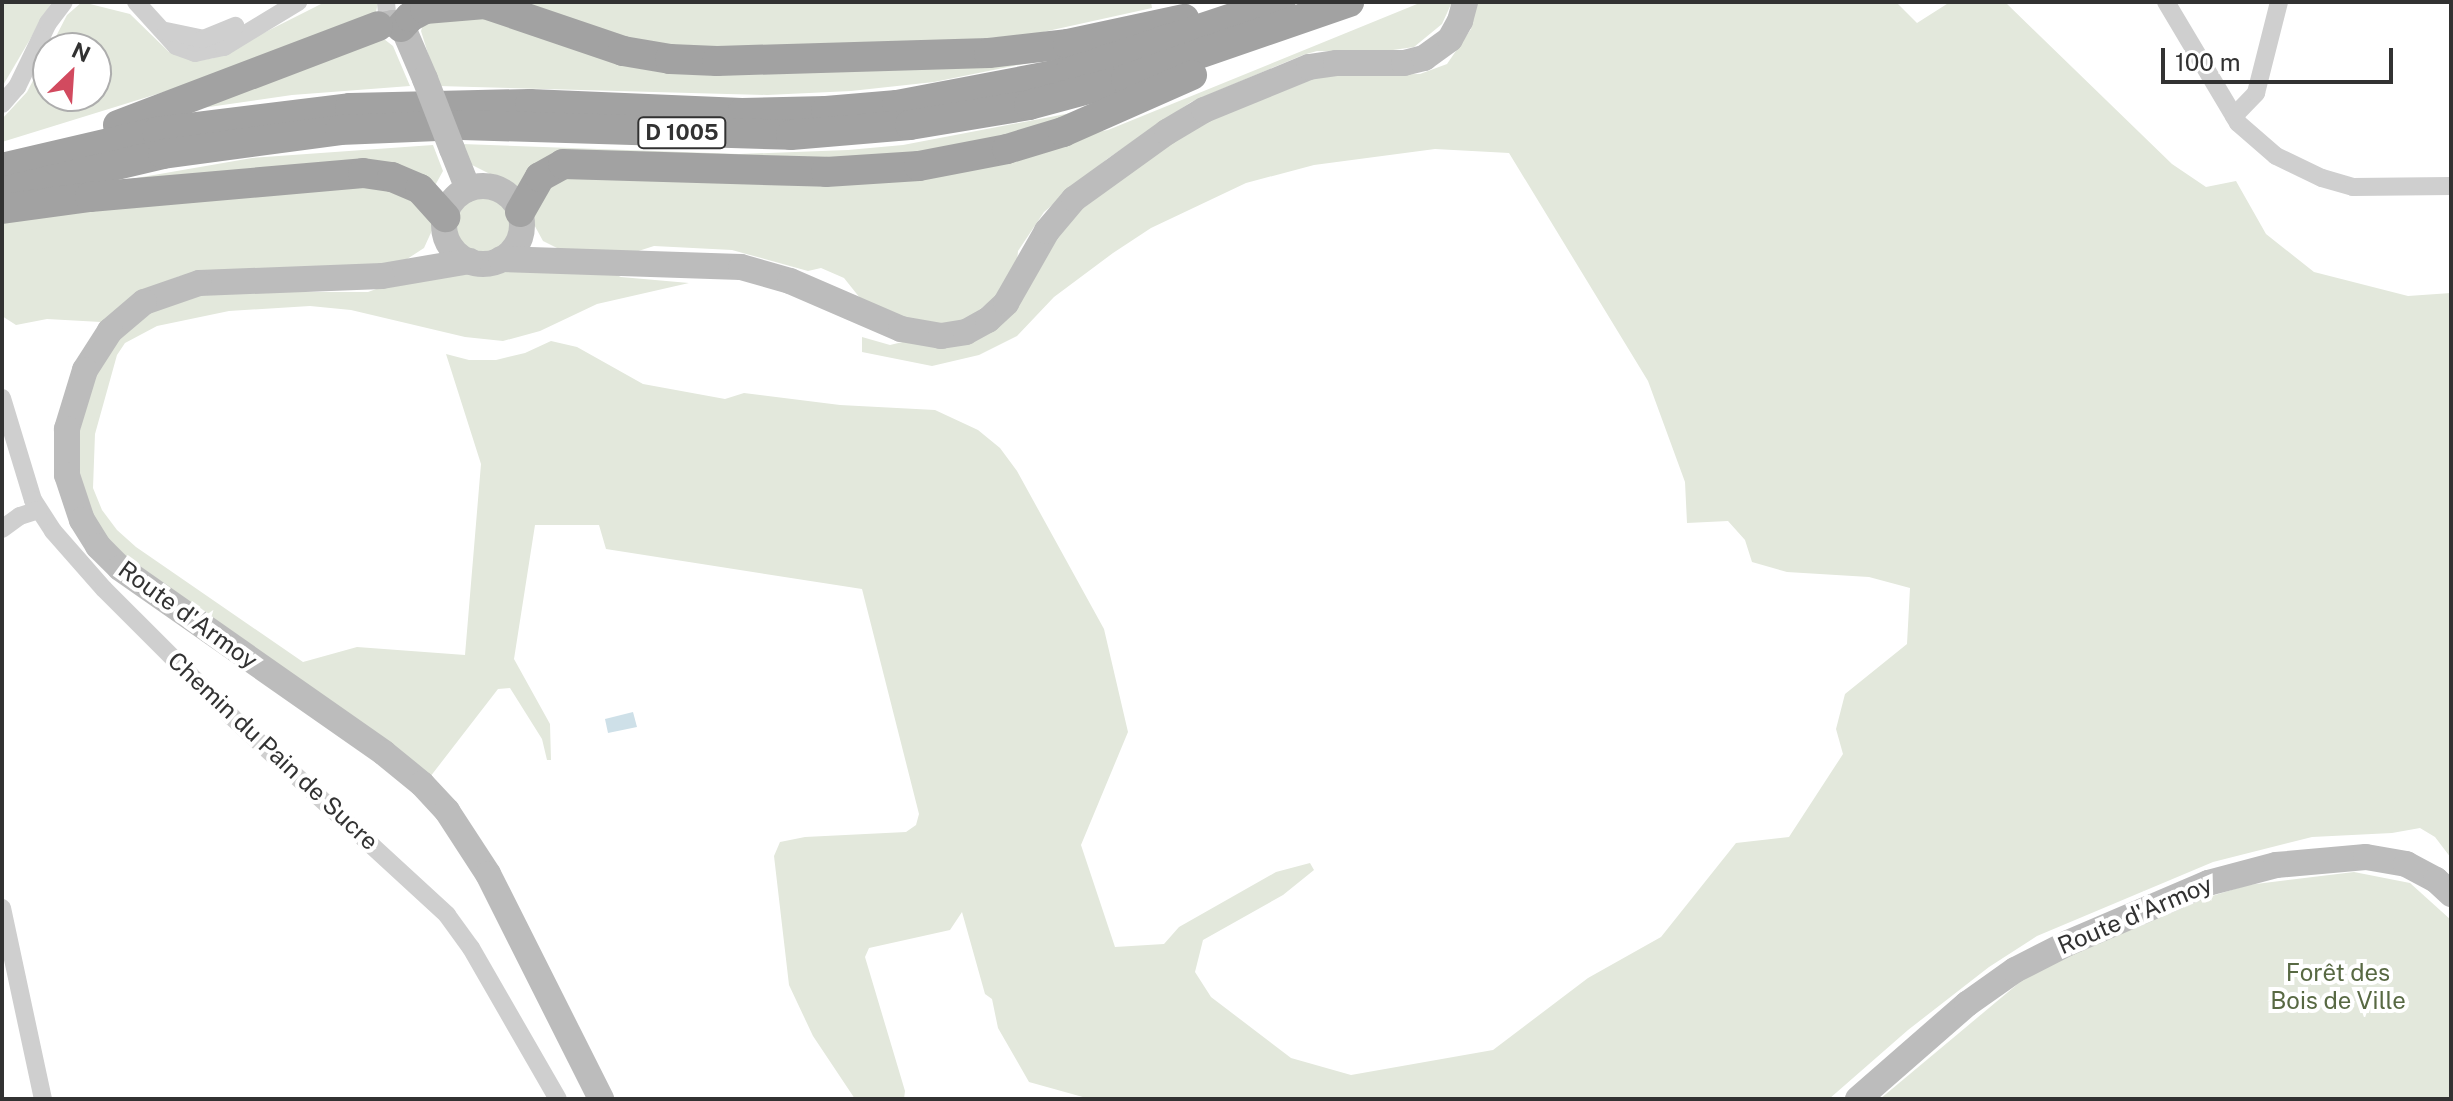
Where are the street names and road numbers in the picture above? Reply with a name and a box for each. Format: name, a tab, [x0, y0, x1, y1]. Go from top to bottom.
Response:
road number: D 1005	[636, 115, 728, 151]
street label: Route d'Armoy	[113, 555, 263, 675]
street label: Chemin du Pain de Sucre	[161, 646, 385, 856]
street label: Route d'Armoy	[2053, 869, 2217, 961]

